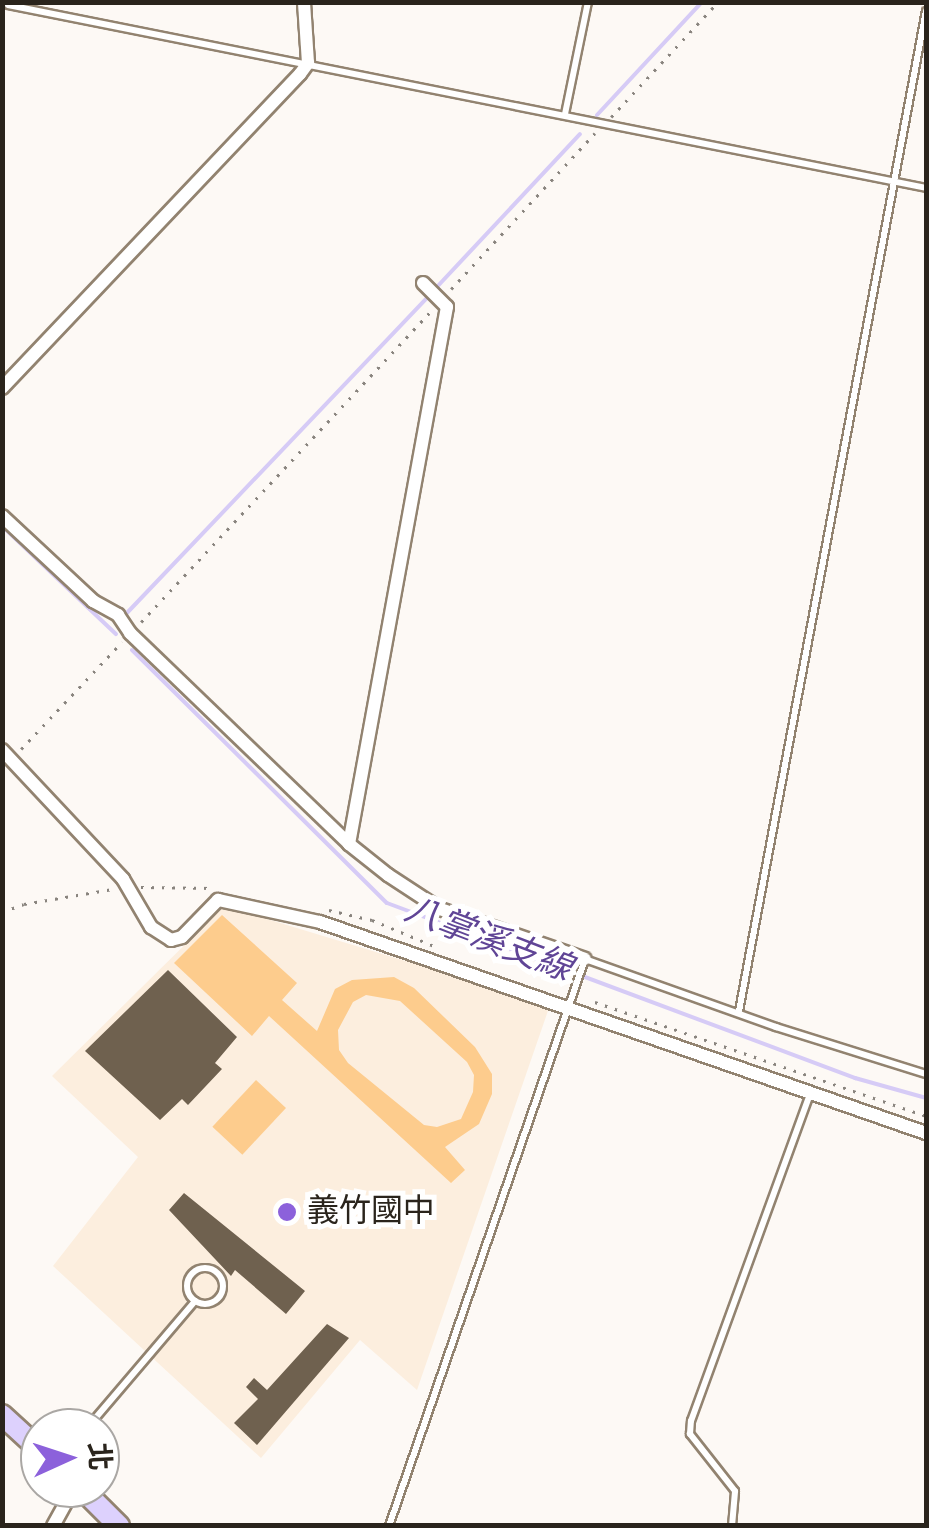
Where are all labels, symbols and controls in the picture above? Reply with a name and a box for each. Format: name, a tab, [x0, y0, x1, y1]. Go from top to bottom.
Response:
water label: 八掌溪支線	[399, 889, 577, 991]
place label: 義竹國中	[307, 1193, 435, 1231]
marker: 義竹國中	[276, 1201, 298, 1223]
north arrow	[20, 1408, 120, 1508]
text: 北	[81, 1442, 116, 1471]

